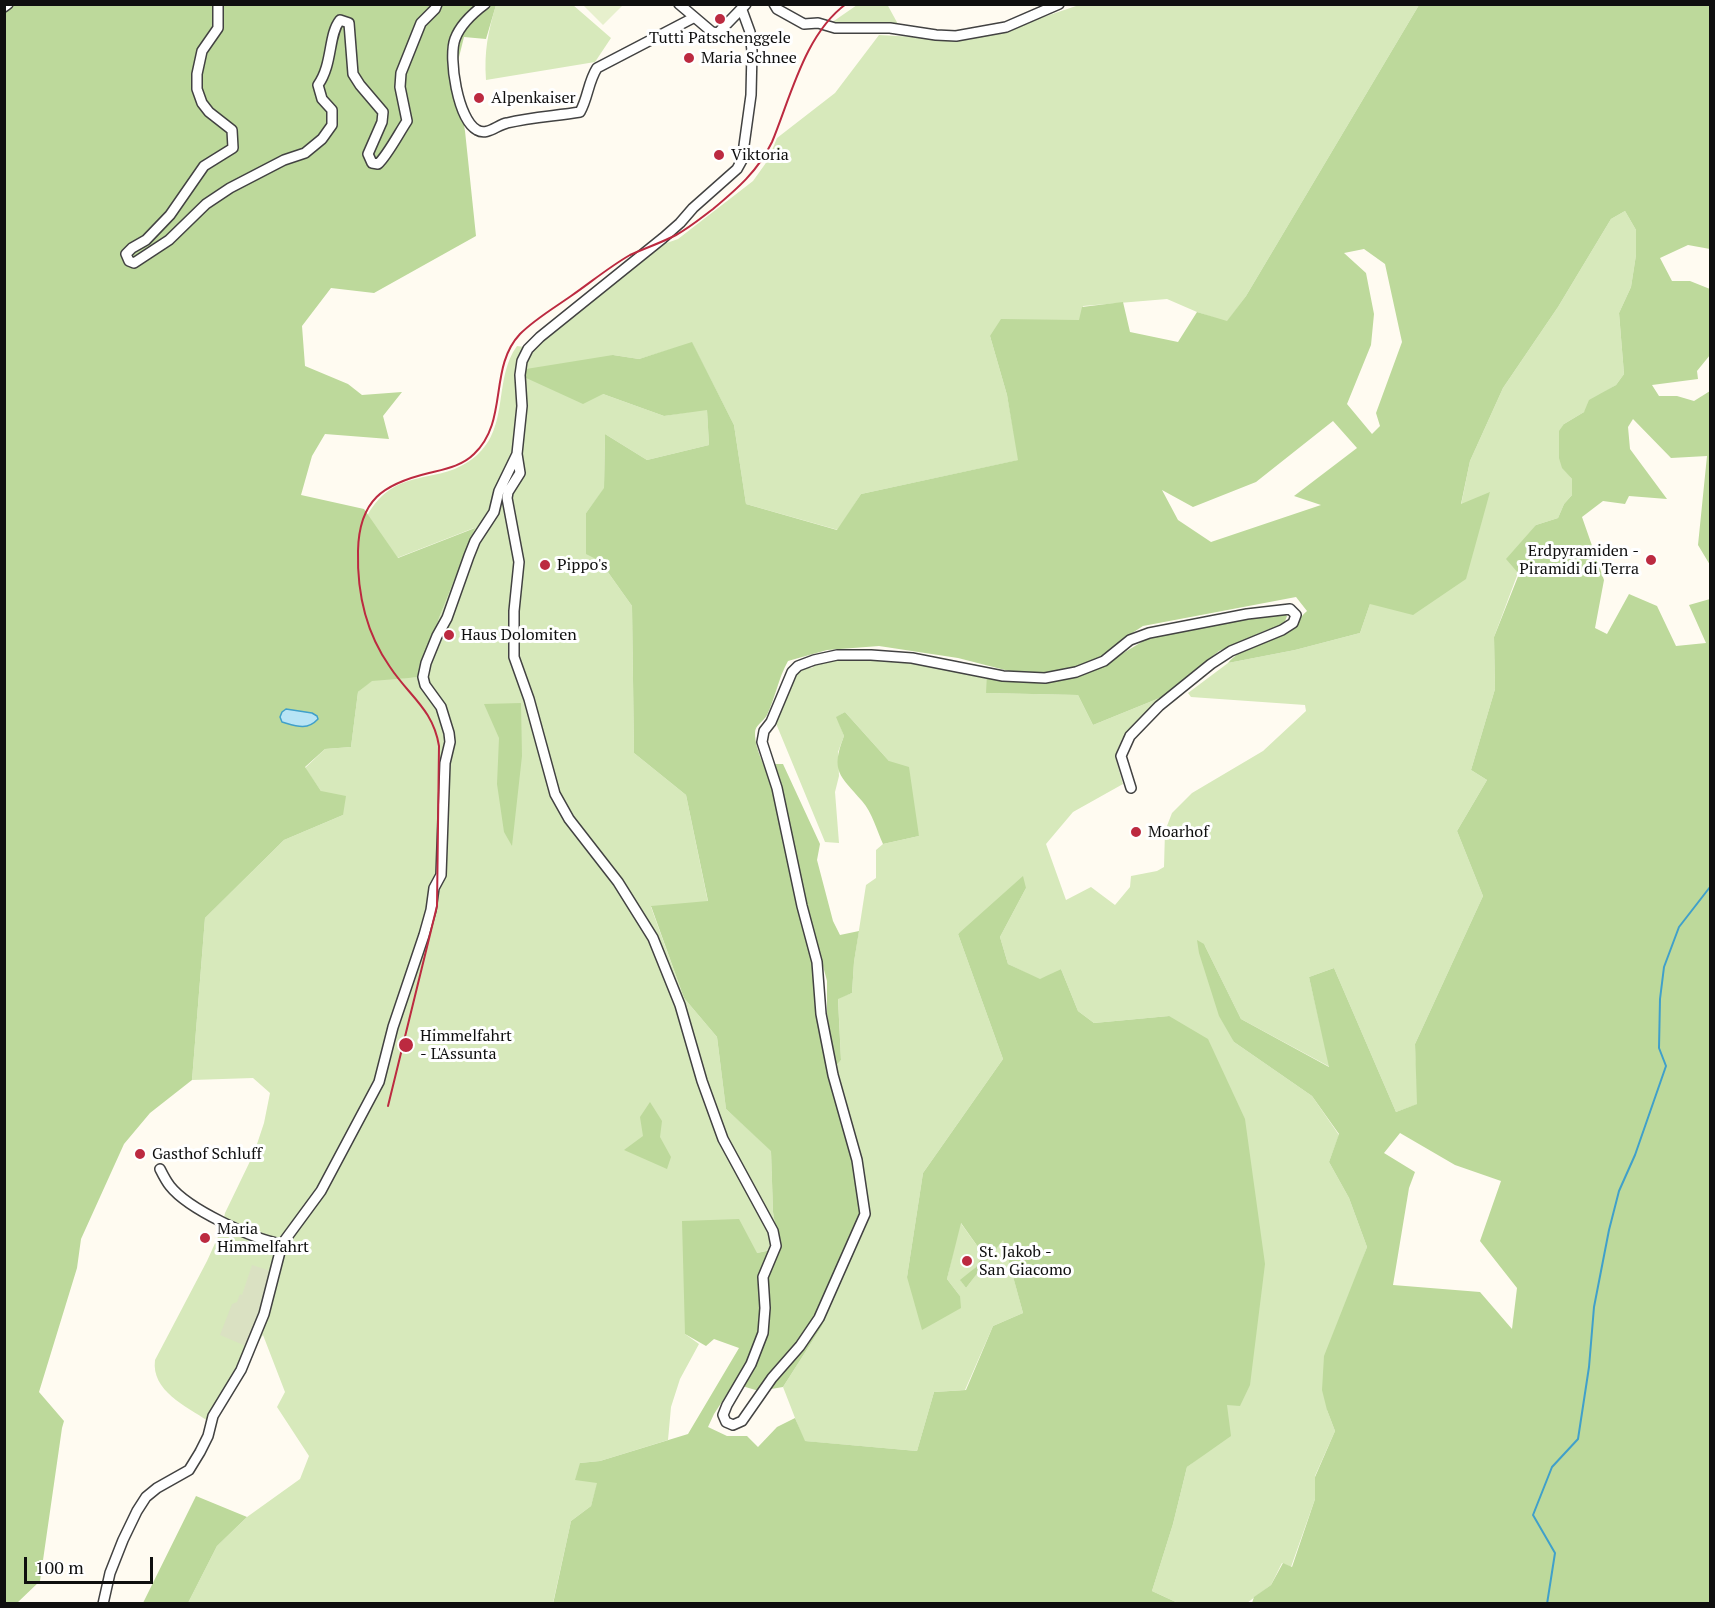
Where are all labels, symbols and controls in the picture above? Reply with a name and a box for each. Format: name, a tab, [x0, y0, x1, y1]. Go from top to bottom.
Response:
marker: Tutti Patschenggele	[713, 12, 727, 26]
place label: Tutti Patschenggele	[649, 28, 791, 48]
place label: Maria Schnee	[701, 48, 797, 68]
marker: Maria Schnee	[682, 51, 696, 65]
place label: Alpenkaiser	[491, 88, 576, 108]
marker: Alpenkaiser	[472, 91, 486, 105]
place label: Viktoria	[731, 145, 789, 165]
marker: Viktoria	[712, 148, 726, 162]
place label: Erdpyramiden - Piramidi di Terra	[1519, 541, 1639, 579]
marker: Erdpyramiden - Piramidi di Terra	[1644, 553, 1658, 567]
place label: Pippo's	[557, 555, 608, 575]
marker: Pippo's	[538, 558, 552, 572]
place label: Haus Dolomiten	[461, 625, 577, 645]
marker: Haus Dolomiten	[442, 628, 456, 642]
place label: Moarhof	[1148, 822, 1209, 842]
marker: Moarhof	[1129, 825, 1143, 839]
place label: Himmelfahrt - L'Assunta	[420, 1026, 512, 1064]
marker: Himmelfahrt - L'Assunta	[397, 1036, 415, 1054]
place label: Gasthof Schluff	[152, 1144, 262, 1164]
marker: Gasthof Schluff	[133, 1147, 147, 1161]
place label: Maria Himmelfahrt	[217, 1219, 309, 1257]
marker: Maria Himmelfahrt	[198, 1231, 212, 1245]
place label: St. Jakob - San Giacomo	[979, 1242, 1072, 1280]
marker: St. Jakob - San Giacomo	[960, 1254, 974, 1268]
scale bar	[27, 1545, 156, 1583]
text: 100 m	[35, 1555, 84, 1579]

